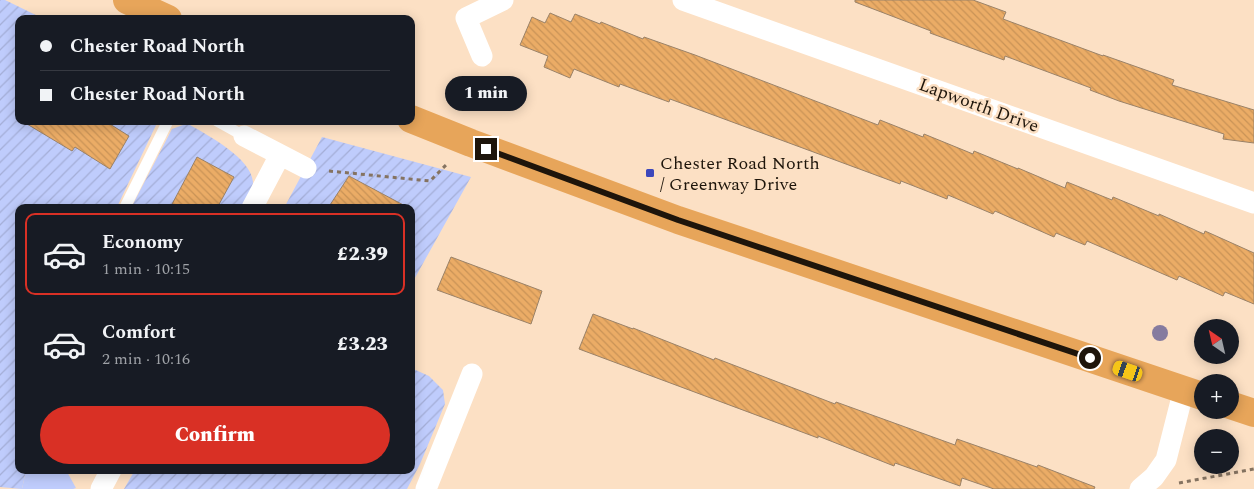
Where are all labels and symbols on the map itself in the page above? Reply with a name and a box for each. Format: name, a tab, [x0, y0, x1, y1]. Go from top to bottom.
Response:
street label: Lapworth Drive	[915, 71, 1043, 140]
callout: 1 min	[445, 76, 527, 112]
route end	[475, 138, 497, 160]
place label: Chester Road North / Greenway Drive	[660, 150, 820, 198]
marker: Chester Road North / Greenway Drive	[644, 167, 656, 179]
north arrow	[1194, 319, 1239, 364]
route start	[1079, 347, 1101, 369]
car	[1111, 359, 1144, 383]

